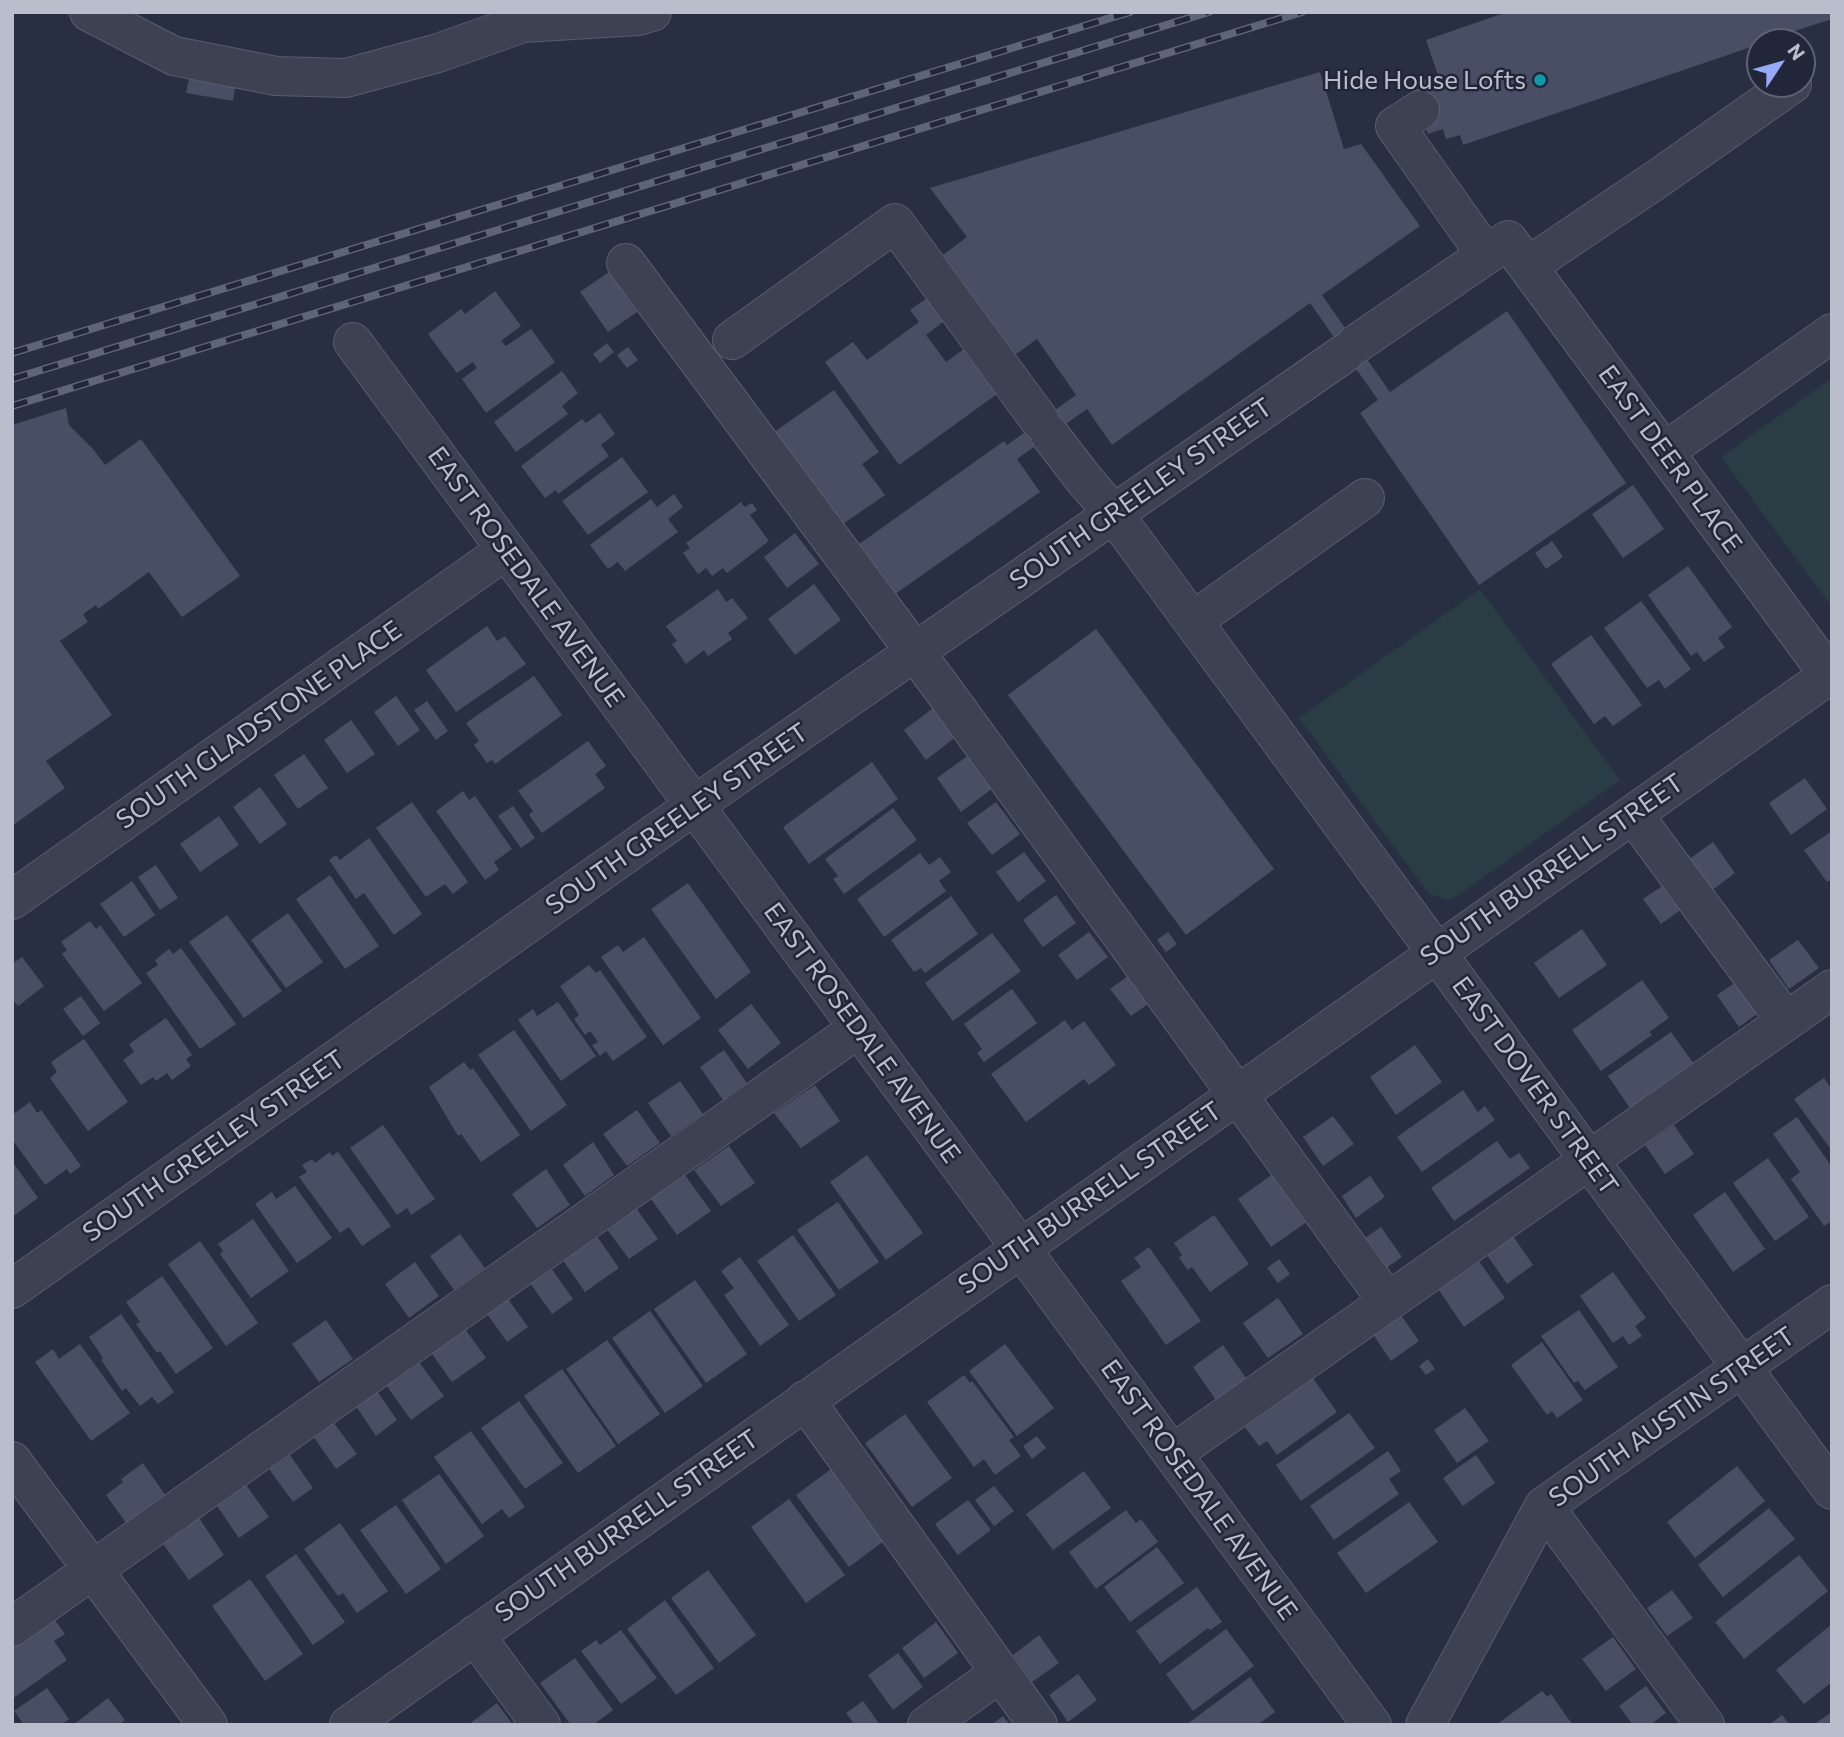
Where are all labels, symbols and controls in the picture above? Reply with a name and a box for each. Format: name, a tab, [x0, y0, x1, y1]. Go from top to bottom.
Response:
north arrow	[1746, 28, 1816, 98]
text: N	[1783, 39, 1810, 64]
place label: Hide House Lofts	[1323, 64, 1526, 96]
marker: Hide House Lofts	[1532, 72, 1548, 88]
street label: EAST DEER PLACE	[1592, 359, 1748, 559]
street label: SOUTH GREELEY STREET	[1004, 392, 1278, 596]
street label: EAST ROSEDALE AVENUE	[421, 441, 631, 713]
street label: SOUTH GLADSTONE PLACE	[110, 614, 408, 836]
street label: SOUTH GREELEY STREET	[540, 717, 814, 921]
street label: SOUTH BURRELL STREET	[1414, 767, 1690, 973]
street label: EAST ROSEDALE AVENUE	[757, 897, 967, 1169]
street label: EAST DOVER STREET	[1445, 971, 1625, 1201]
street label: SOUTH GREELEY STREET	[77, 1044, 351, 1248]
street label: SOUTH BURRELL STREET	[952, 1095, 1228, 1301]
street label: SOUTH AUSTIN STREET	[1543, 1320, 1801, 1514]
street label: EAST ROSEDALE AVENUE	[1094, 1354, 1304, 1626]
street label: SOUTH BURRELL STREET	[489, 1423, 765, 1629]

